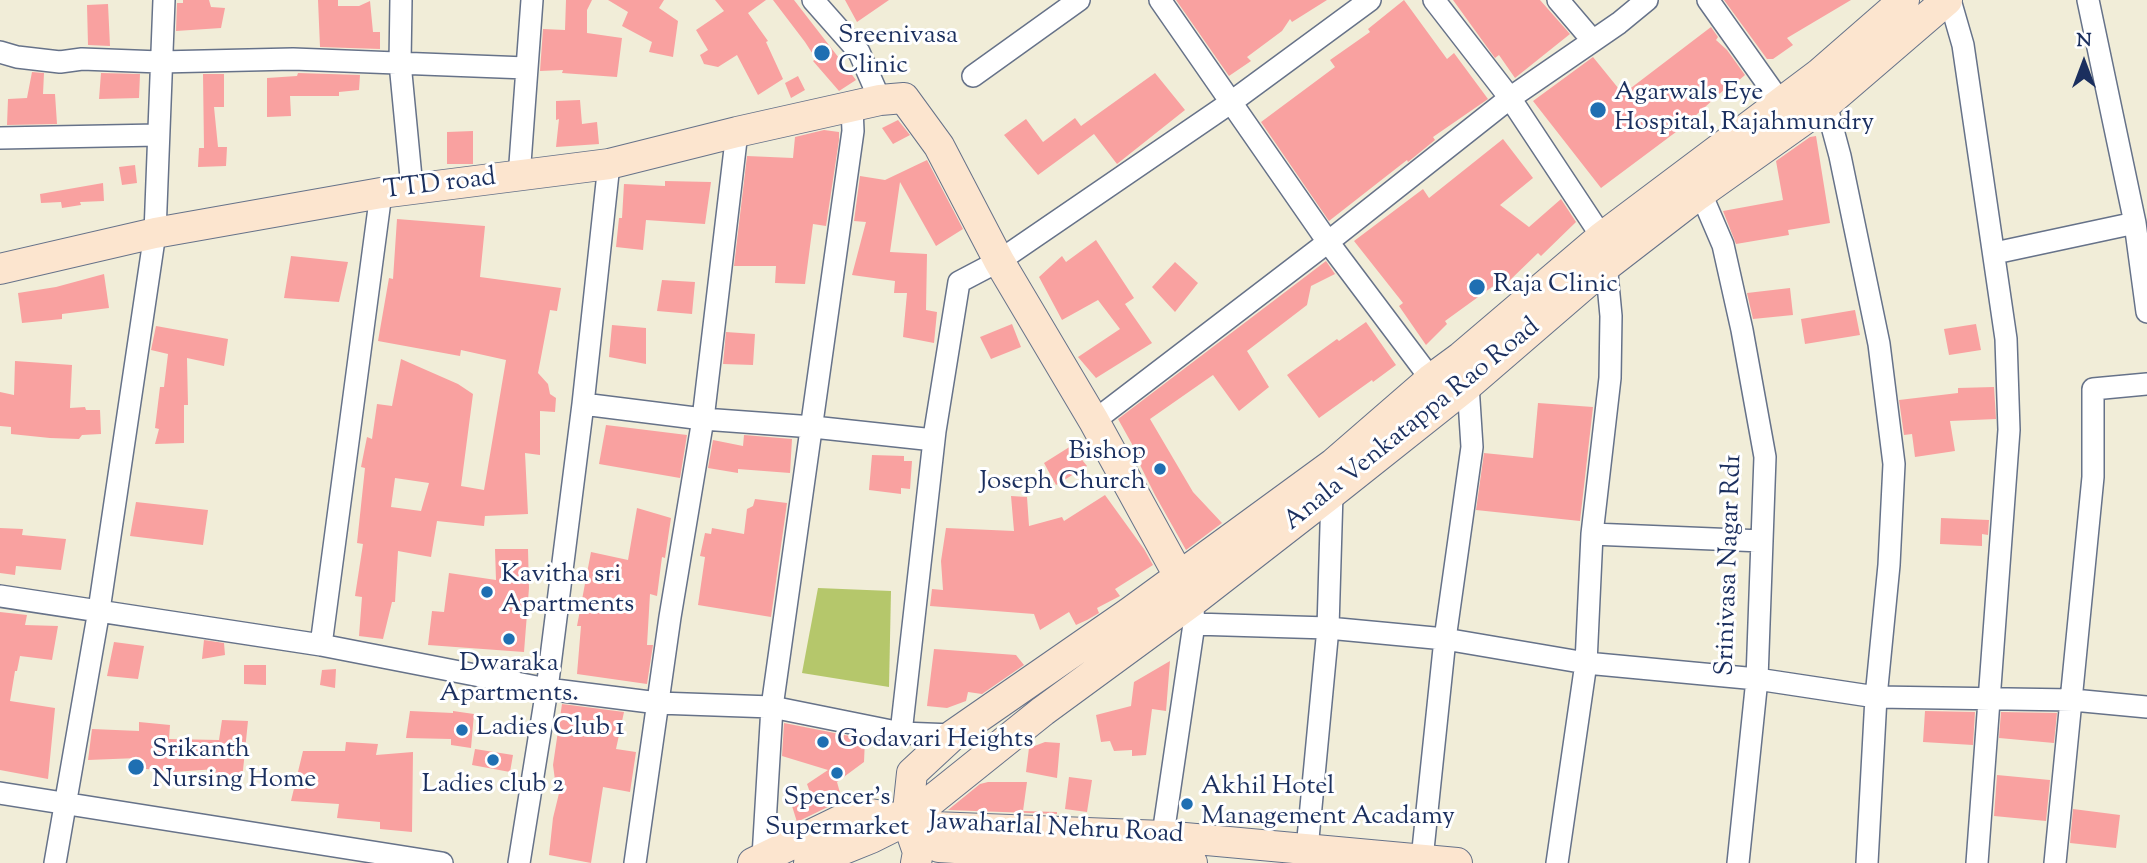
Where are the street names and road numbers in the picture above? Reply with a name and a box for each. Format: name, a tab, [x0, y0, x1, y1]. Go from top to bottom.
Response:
street label: TTD road	[382, 164, 498, 208]
street label: Anala Venkatappa Rao Road	[1279, 313, 1547, 539]
street label: Srinivasa Nagar Rd1	[1712, 454, 1750, 676]
street label: Jawaharlal Nehru Road	[928, 808, 1184, 852]

